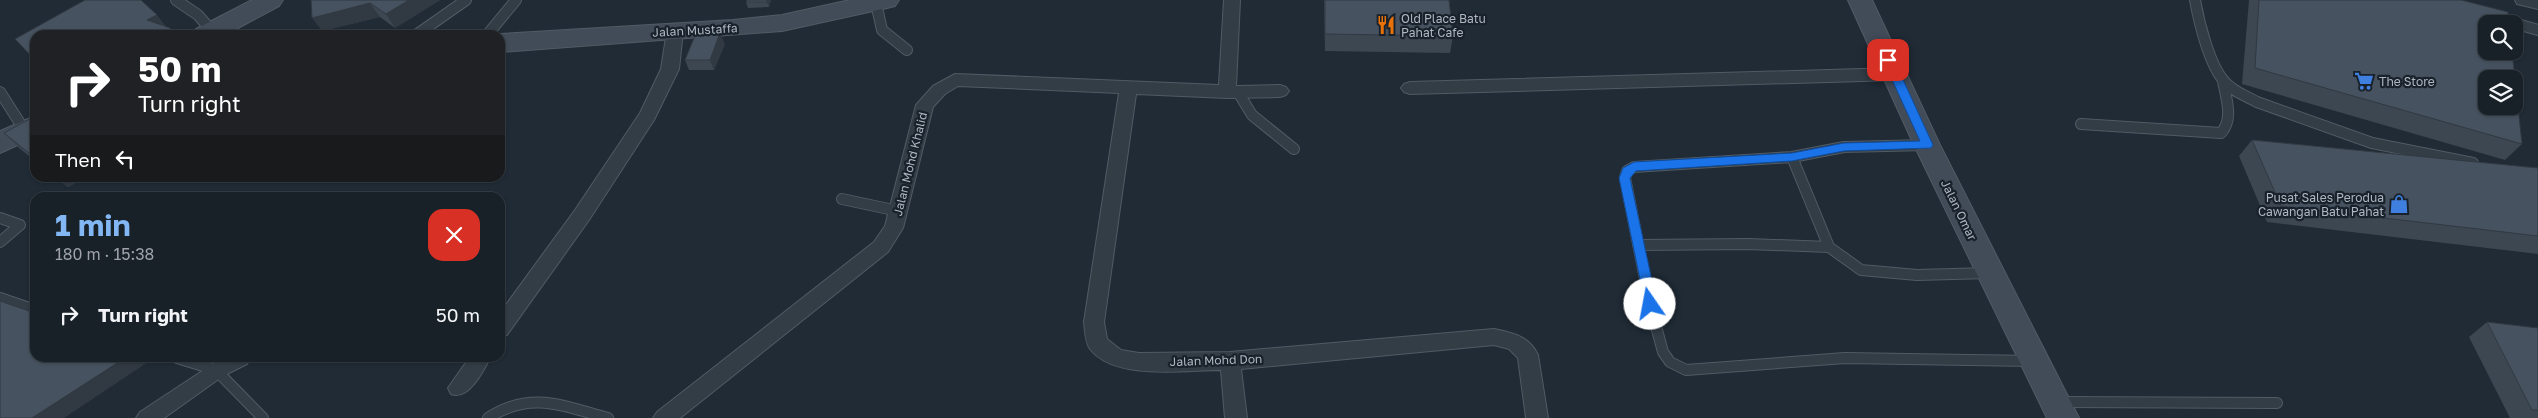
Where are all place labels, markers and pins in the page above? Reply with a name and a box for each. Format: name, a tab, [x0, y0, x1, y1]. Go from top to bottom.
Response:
place label: Old Place Batu Pahat Cafe	[1401, 11, 1486, 40]
restaurant icon: Old Place Batu Pahat Cafe	[1375, 14, 1397, 36]
pin	[1867, 39, 1909, 81]
supermarket icon: The Store	[2353, 70, 2375, 92]
place label: The Store	[2379, 74, 2435, 89]
place label: Pusat Sales Perodua Cawangan Batu Pahat	[2258, 190, 2384, 219]
shop icon: Pusat Sales Perodua Cawangan Batu Pahat	[2388, 193, 2410, 215]

